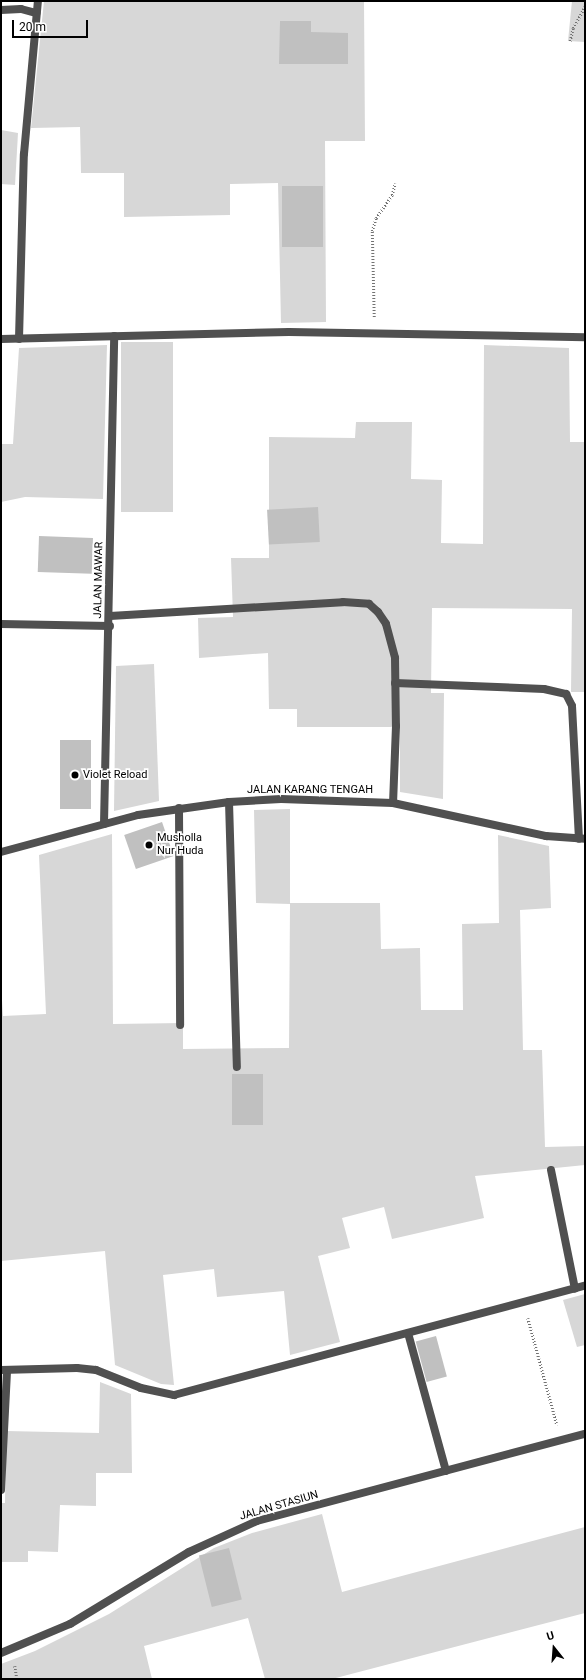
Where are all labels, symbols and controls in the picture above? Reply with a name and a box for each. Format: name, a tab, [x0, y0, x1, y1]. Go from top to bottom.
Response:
scale bar	[14, 12, 90, 38]
text: 20 m	[19, 20, 46, 34]
street label: JALAN MAWAR	[92, 541, 106, 619]
place label: Violet Reload	[83, 768, 148, 782]
marker: Violet Reload	[70, 770, 80, 780]
street label: JALAN KARANG TENGAH	[247, 783, 373, 797]
place label: Musholla Nur Huda	[157, 832, 203, 858]
marker: Musholla Nur Huda	[144, 840, 154, 850]
street label: JALAN STASIUN	[238, 1488, 320, 1524]
north arrow	[534, 1628, 574, 1668]
text: U	[545, 1629, 556, 1643]

